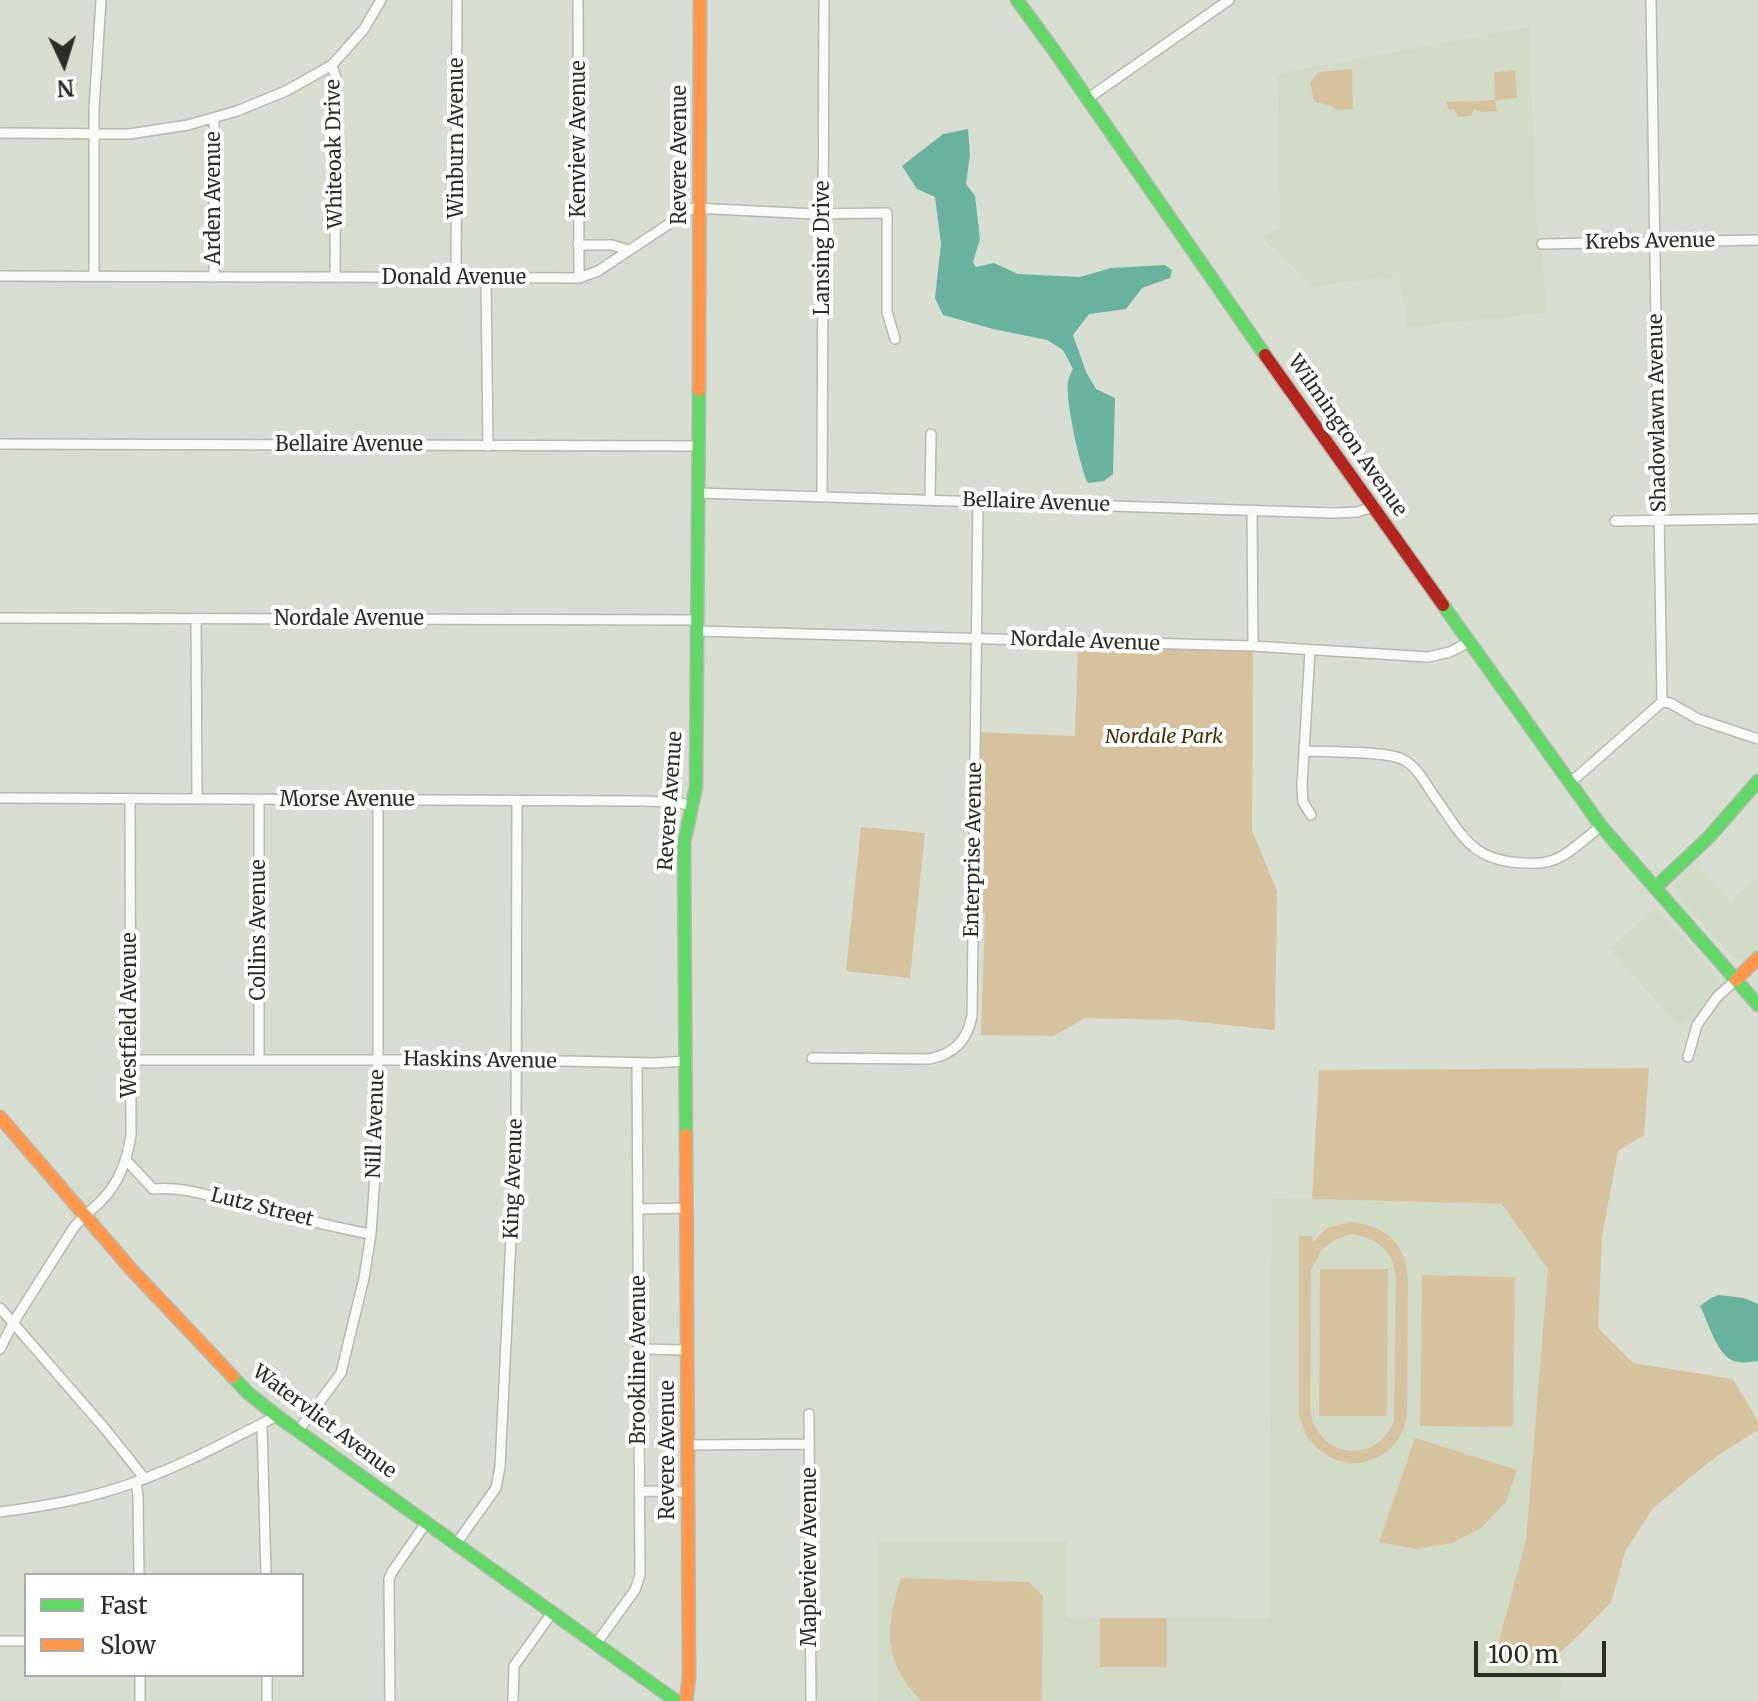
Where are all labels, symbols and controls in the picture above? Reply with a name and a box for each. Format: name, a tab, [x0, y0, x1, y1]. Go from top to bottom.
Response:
north arrow	[24, 24, 104, 104]
street label: Winburn Avenue	[445, 58, 469, 218]
street label: Kenview Avenue	[567, 60, 591, 218]
text: N	[56, 73, 75, 103]
street label: Whiteoak Drive	[322, 79, 348, 229]
street label: Revere Avenue	[668, 85, 692, 225]
street label: Arden Avenue	[202, 131, 226, 265]
street label: Lansing Drive	[811, 181, 835, 315]
street label: Krebs Avenue	[1585, 229, 1715, 255]
street label: Donald Avenue	[382, 266, 526, 290]
street label: Shadowlawn Avenue	[1644, 314, 1672, 512]
street label: Wilmington Avenue	[1282, 351, 1412, 521]
street label: Bellaire Avenue	[275, 433, 423, 457]
street label: Bellaire Avenue	[962, 488, 1110, 518]
street label: Nordale Avenue	[274, 607, 424, 631]
street label: Nordale Avenue	[1010, 627, 1160, 657]
park label: Nordale Park	[1105, 725, 1223, 749]
street label: Revere Avenue	[654, 730, 688, 872]
street label: Enterprise Avenue	[960, 762, 988, 938]
street label: Morse Avenue	[279, 788, 415, 812]
street label: Collins Avenue	[247, 859, 271, 1001]
street label: Westfield Avenue	[118, 932, 142, 1098]
street label: Haskins Avenue	[403, 1048, 557, 1074]
street label: Nill Avenue	[362, 1069, 390, 1179]
street label: King Avenue	[500, 1118, 528, 1240]
street label: Lutz Street	[208, 1184, 316, 1232]
street label: Brookline Avenue	[627, 1275, 651, 1445]
street label: Watervliet Avenue	[247, 1360, 401, 1484]
street label: Revere Avenue	[656, 1380, 680, 1520]
street label: Mapleview Avenue	[798, 1467, 822, 1647]
legend	[24, 1573, 304, 1677]
text: Fast	[100, 1590, 148, 1621]
scale bar	[1478, 1625, 1610, 1675]
text: Slow	[100, 1630, 156, 1661]
text: 100 m	[1488, 1639, 1558, 1670]

